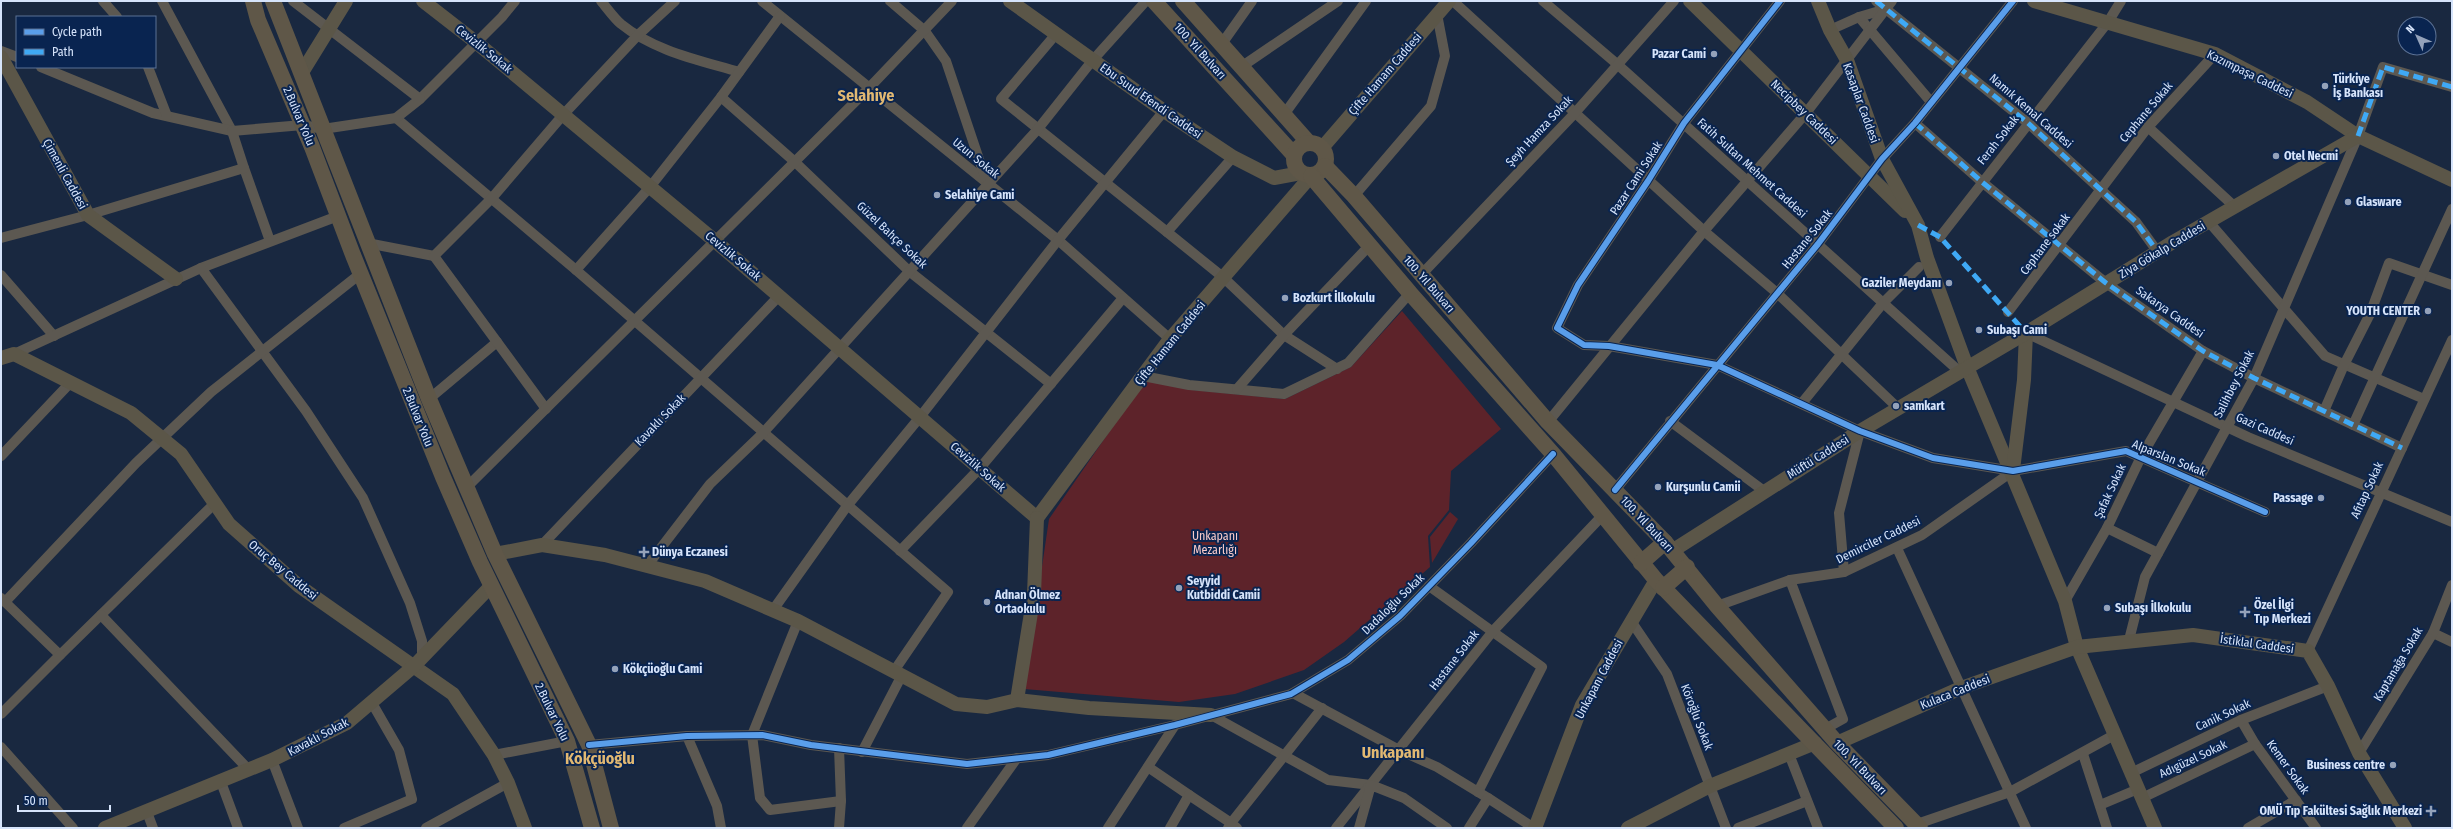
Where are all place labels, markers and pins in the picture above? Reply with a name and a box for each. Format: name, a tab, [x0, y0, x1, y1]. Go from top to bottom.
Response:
place label: Pazar Cami	[1652, 47, 1706, 61]
marker: Pazar Cami	[1709, 49, 1719, 59]
place label: Türkiye İş Bankası	[2333, 72, 2383, 101]
marker: Türkiye İş Bankası	[2320, 81, 2330, 91]
place label: Otel Necmi	[2284, 149, 2338, 163]
marker: Otel Necmi	[2271, 151, 2281, 161]
place label: Selahiye Cami	[945, 188, 1014, 202]
marker: Selahiye Cami	[932, 190, 942, 200]
place label: Glasware	[2356, 195, 2402, 209]
marker: Glasware	[2343, 197, 2353, 207]
place label: Gaziler Meydanı	[1861, 276, 1941, 290]
marker: Gaziler Meydanı	[1944, 278, 1954, 288]
place label: Bozkurt İlkokulu	[1293, 290, 1375, 305]
marker: Bozkurt İlkokulu	[1280, 293, 1290, 303]
place label: YOUTH CENTER	[2345, 304, 2420, 318]
marker: YOUTH CENTER	[2423, 306, 2433, 316]
place label: Subaşı Cami	[1987, 323, 2047, 338]
marker: Subaşı Cami	[1974, 325, 1984, 335]
place label: samkart	[1904, 399, 1946, 413]
marker: samkart	[1891, 401, 1901, 411]
place label: Kurşunlu Camii	[1666, 480, 1741, 495]
marker: Kurşunlu Camii	[1653, 482, 1663, 492]
place label: Passage	[2273, 491, 2313, 505]
marker: Passage	[2316, 493, 2326, 503]
place label: Dünya Eczanesi	[652, 545, 728, 559]
marker: Dünya Eczanesi	[639, 547, 649, 557]
place label: Seyyid Kutbiddi Camii	[1187, 574, 1260, 602]
marker: Seyyid Kutbiddi Camii	[1174, 583, 1184, 593]
place label: Adnan Ölmez Ortaokulu	[994, 587, 1060, 616]
marker: Adnan Ölmez Ortaokulu	[982, 597, 992, 607]
place label: Özel İlgi Tıp Merkezi	[2254, 597, 2311, 626]
place label: Subaşı İlkokulu	[2115, 600, 2191, 616]
marker: Subaşı İlkokulu	[2102, 603, 2112, 613]
marker: Özel İlgi Tıp Merkezi	[2239, 606, 2251, 618]
place label: Kökçüoğlu Cami	[623, 661, 702, 677]
marker: Kökçüoğlu Cami	[610, 664, 620, 674]
place label: Business centre	[2307, 758, 2385, 772]
marker: Business centre	[2388, 760, 2398, 770]
place label: OMÜ Tıp Fakültesi Sağlık Merkezi	[2260, 803, 2422, 818]
marker: OMÜ Tıp Fakültesi Sağlık Merkezi	[2425, 805, 2437, 817]

